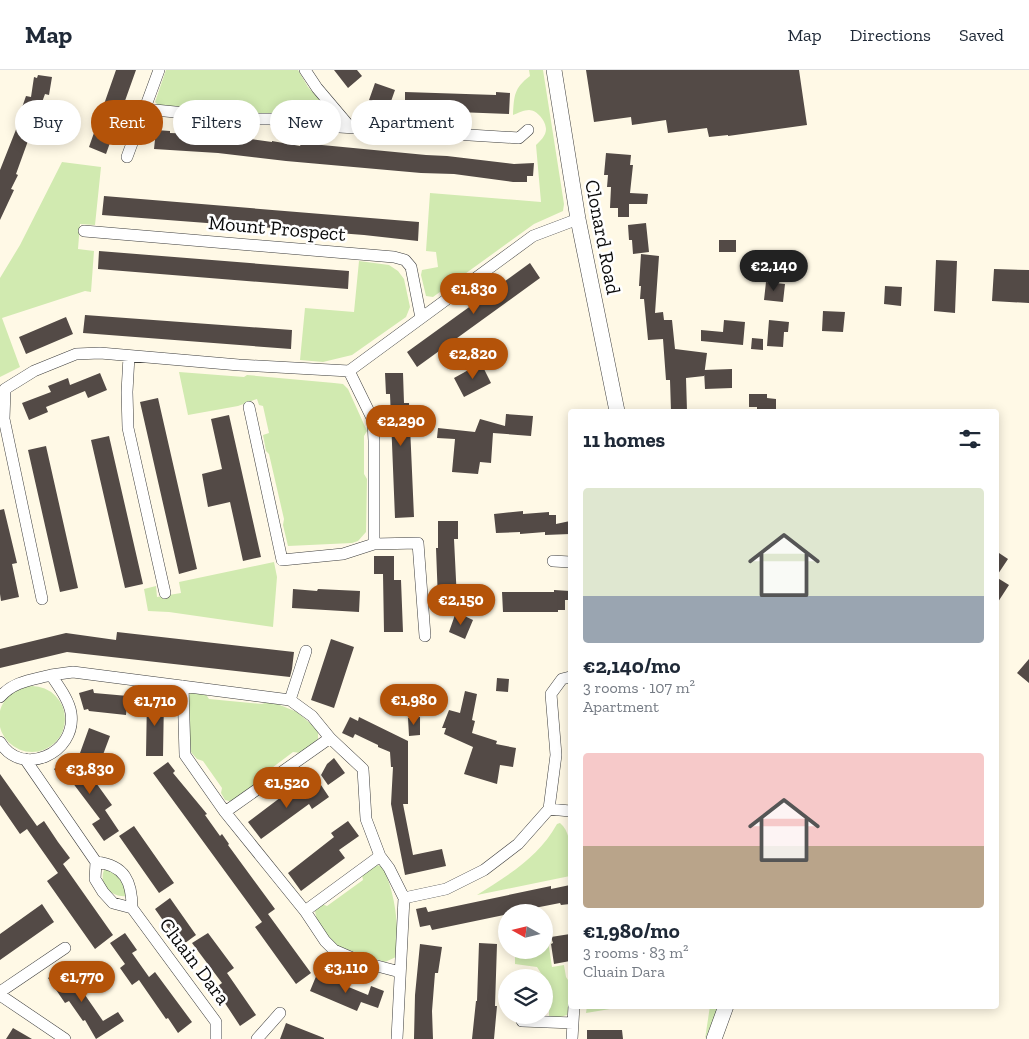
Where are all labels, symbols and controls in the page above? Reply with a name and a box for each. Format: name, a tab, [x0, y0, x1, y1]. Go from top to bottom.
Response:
text: Map	[25, 20, 72, 49]
text: Map	[787, 24, 822, 46]
text: Directions	[850, 24, 931, 46]
text: Saved	[959, 24, 1004, 46]
chip: Buy	[15, 100, 81, 145]
chip: Rent	[91, 100, 163, 145]
chip: Filters	[173, 100, 260, 145]
chip: New	[270, 100, 341, 145]
chip: Apartment	[351, 100, 472, 145]
street label: Clonard Road	[580, 178, 626, 297]
street label: Mount Prospect	[207, 210, 347, 246]
pin: €2,140	[733, 250, 815, 292]
text: €2,140	[751, 256, 797, 275]
pin: €1,830	[433, 272, 515, 315]
text: €1,830	[451, 279, 497, 298]
pin: €2,820	[432, 338, 514, 380]
text: €2,820	[449, 344, 497, 363]
pin: €2,290	[360, 404, 442, 447]
text: €2,290	[377, 411, 425, 430]
icon: filters	[956, 425, 984, 453]
text: 11 homes	[583, 427, 665, 452]
icon: home	[739, 520, 829, 610]
pin: €2,150	[420, 584, 502, 626]
text: €2,150	[438, 590, 484, 609]
text: €2,140/mo	[583, 653, 680, 678]
text: 3 rooms · 107 m²	[583, 678, 695, 697]
pin: €1,710	[114, 684, 196, 727]
pin: €1,980	[373, 684, 455, 726]
text: €1,980	[391, 690, 437, 709]
text: €1,710	[134, 691, 176, 710]
text: Apartment	[583, 697, 659, 716]
pin: €3,830	[49, 752, 131, 795]
text: €3,830	[66, 759, 114, 778]
pin: €1,520	[246, 766, 328, 809]
text: €1,520	[264, 773, 310, 792]
icon: home	[739, 785, 829, 875]
north arrow	[498, 904, 552, 959]
map controls	[498, 904, 553, 1024]
street label: Cluain Dara	[155, 913, 236, 1009]
text: €1,980/mo	[583, 918, 680, 943]
text: 3 rooms · 83 m²	[583, 943, 689, 962]
pin: €3,110	[305, 952, 387, 994]
text: €3,110	[324, 958, 368, 977]
pin: €1,770	[41, 960, 123, 1003]
text: Cluain Dara	[583, 962, 665, 981]
text: €1,770	[60, 967, 104, 986]
button: layers	[498, 969, 553, 1024]

